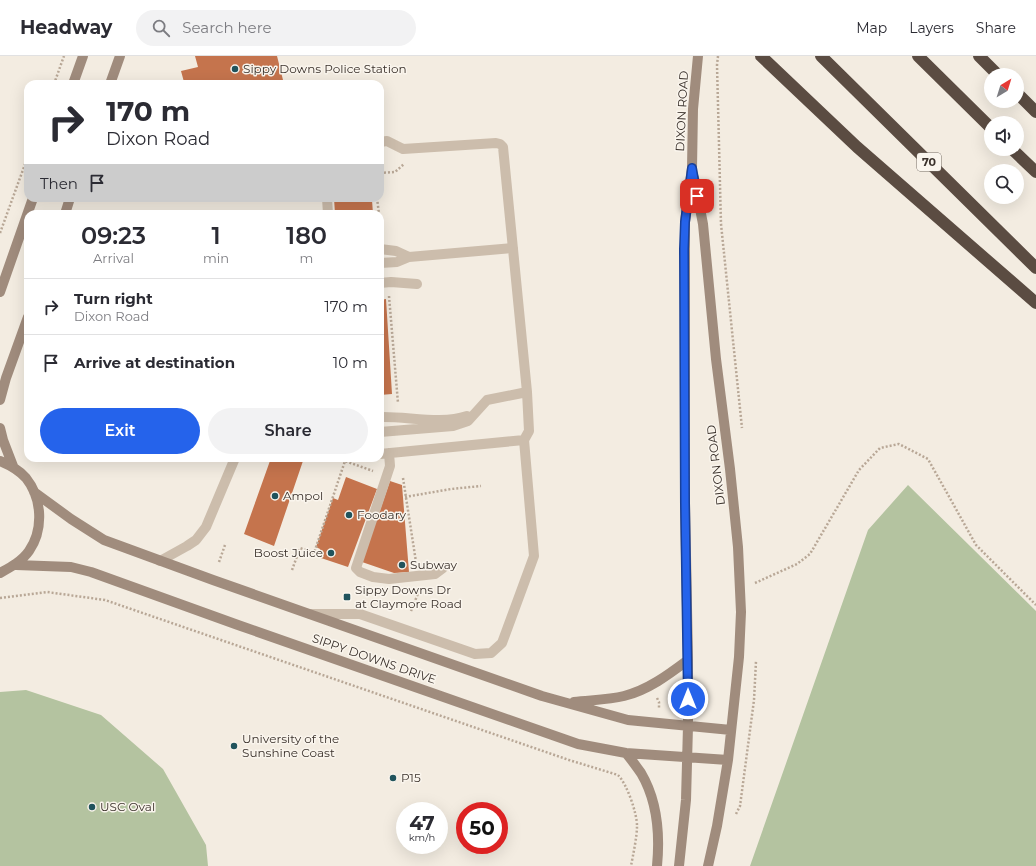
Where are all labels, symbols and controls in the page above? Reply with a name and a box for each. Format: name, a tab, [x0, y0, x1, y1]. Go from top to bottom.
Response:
search box	[136, 10, 416, 46]
text: Headway	[20, 16, 112, 39]
icon: search	[150, 17, 172, 39]
text: Search here	[182, 18, 272, 37]
text: Map	[856, 19, 887, 37]
text: Layers	[909, 19, 954, 37]
text: Share	[976, 19, 1016, 37]
place label: Sippy Downs Police Station	[243, 61, 407, 76]
marker: Sippy Downs Police Station	[230, 64, 240, 74]
north arrow	[984, 68, 1024, 108]
map controls	[984, 68, 1024, 204]
street label: DIXON ROAD	[672, 70, 691, 152]
text: 170 m	[106, 94, 190, 128]
icon: right	[40, 96, 92, 148]
button: sound	[984, 116, 1024, 156]
text: Dixon Road	[106, 128, 210, 150]
road number: 70	[917, 153, 941, 171]
button: search	[984, 164, 1024, 204]
icon: arrive	[86, 172, 108, 194]
text: Then	[40, 174, 78, 193]
pin	[680, 179, 714, 213]
icon: arrive	[686, 185, 708, 207]
text: 09:23	[81, 221, 146, 250]
text: 1	[211, 221, 221, 250]
text: 180	[286, 221, 327, 250]
text: Arrival	[93, 250, 134, 266]
text: min	[203, 250, 229, 266]
text: m	[300, 250, 313, 266]
text: Turn right	[74, 289, 153, 308]
icon: right	[40, 296, 62, 318]
text: 170 m	[324, 297, 368, 316]
text: Dixon Road	[74, 308, 149, 324]
icon: arrive	[40, 352, 62, 374]
text: Arrive at destination	[74, 353, 235, 372]
text: 10 m	[333, 353, 368, 372]
button: Exit	[40, 408, 200, 454]
button: Share	[208, 408, 368, 454]
street label: DIXON ROAD	[703, 424, 728, 506]
place label: Ampol	[283, 488, 323, 503]
marker: Ampol	[270, 491, 280, 501]
place label: Foodary	[357, 507, 406, 522]
marker: Foodary	[344, 510, 354, 520]
place label: Boost Juice	[254, 545, 323, 560]
marker: Boost Juice	[326, 548, 336, 558]
place label: Subway	[410, 557, 458, 572]
marker: Subway	[397, 560, 407, 570]
place label: Sippy Downs Dr at Claymore Road	[355, 582, 462, 611]
marker: Sippy Downs Dr at Claymore Road	[342, 592, 352, 602]
street label: SIPPY DOWNS DRIVE	[310, 630, 438, 687]
position arrow	[667, 678, 709, 720]
place label: University of the Sunshine Coast	[242, 731, 339, 760]
marker: University of the Sunshine Coast	[229, 741, 239, 751]
place label: P15	[401, 770, 421, 785]
marker: P15	[388, 773, 398, 783]
place label: USC Oval	[100, 799, 155, 814]
marker: USC Oval	[87, 802, 97, 812]
speed limit sign: 50	[456, 802, 508, 854]
text: 47	[409, 811, 435, 835]
text: km/h	[409, 831, 435, 844]

